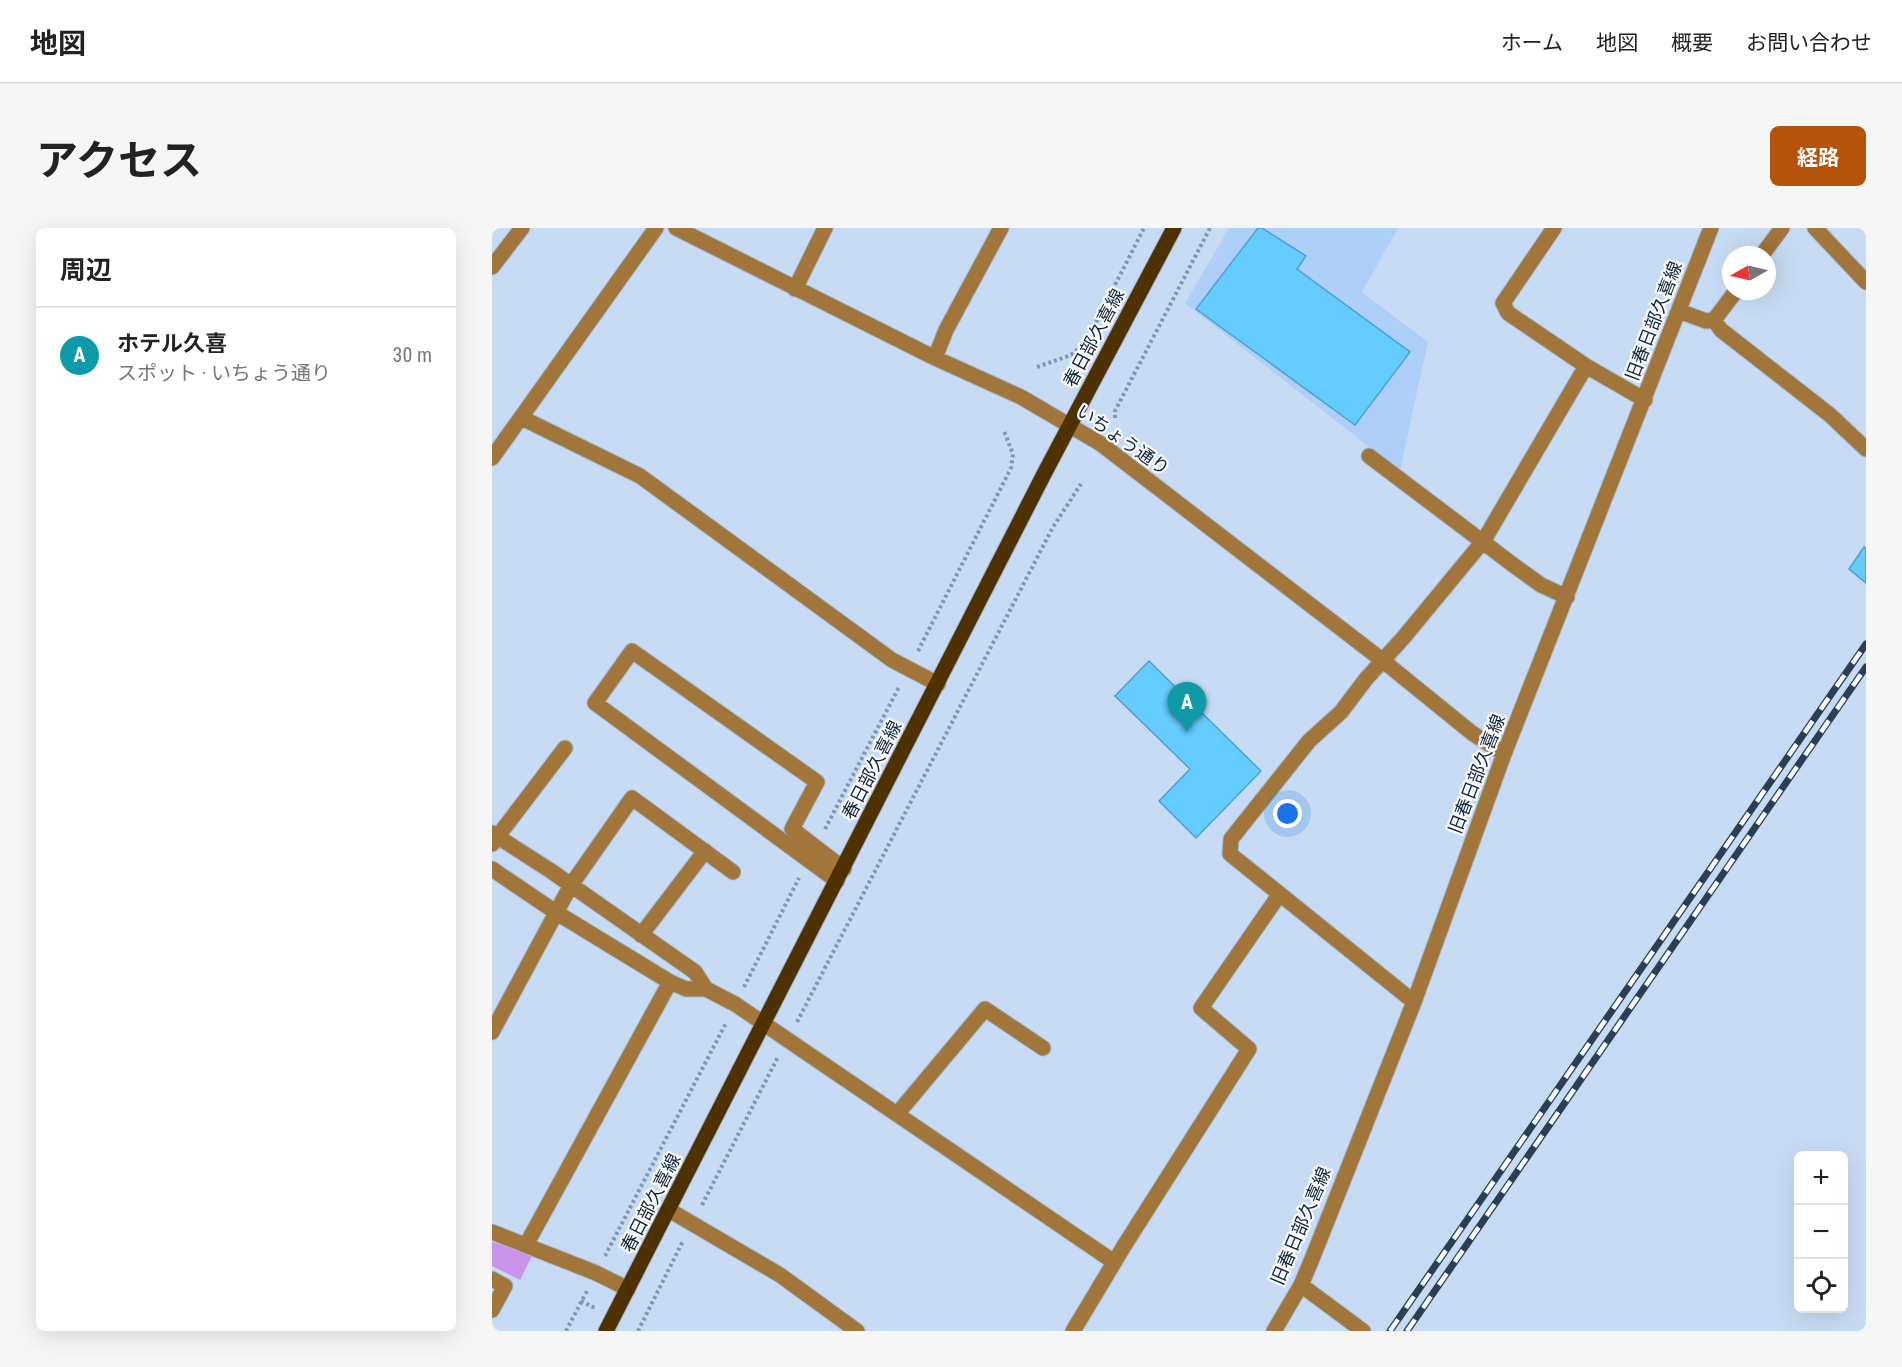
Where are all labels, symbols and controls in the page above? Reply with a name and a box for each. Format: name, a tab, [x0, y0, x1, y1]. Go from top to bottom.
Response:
text: 地図	[30, 27, 86, 60]
text: ホーム	[1501, 31, 1563, 55]
text: 地図	[1596, 31, 1638, 55]
text: 概要	[1671, 31, 1713, 55]
text: お問い合わせ	[1746, 31, 1872, 55]
button: 経路	[1770, 126, 1866, 186]
text: アクセス	[36, 136, 202, 185]
north arrow	[1722, 246, 1776, 300]
text: 周辺	[60, 255, 112, 285]
street label: 旧春日部久喜線	[1621, 258, 1686, 383]
street label: 春日部久喜線	[1059, 285, 1128, 390]
text: ホテル久喜	[117, 331, 227, 356]
text: A	[74, 343, 85, 367]
text: 30 m	[393, 343, 432, 367]
text: スポット · いちょう通り	[117, 361, 331, 385]
street label: いちょう通り	[1073, 400, 1174, 479]
pin: A	[1168, 682, 1206, 732]
street label: 旧春日部久喜線	[1444, 711, 1509, 836]
street label: 春日部久喜線	[838, 717, 905, 823]
your location	[1273, 799, 1302, 828]
street label: 春日部久喜線	[617, 1150, 684, 1256]
map controls	[1794, 1151, 1848, 1313]
button: +	[1794, 1151, 1848, 1205]
street label: 旧春日部久喜線	[1266, 1164, 1335, 1288]
button: −	[1794, 1205, 1848, 1259]
button: locate	[1794, 1259, 1848, 1313]

